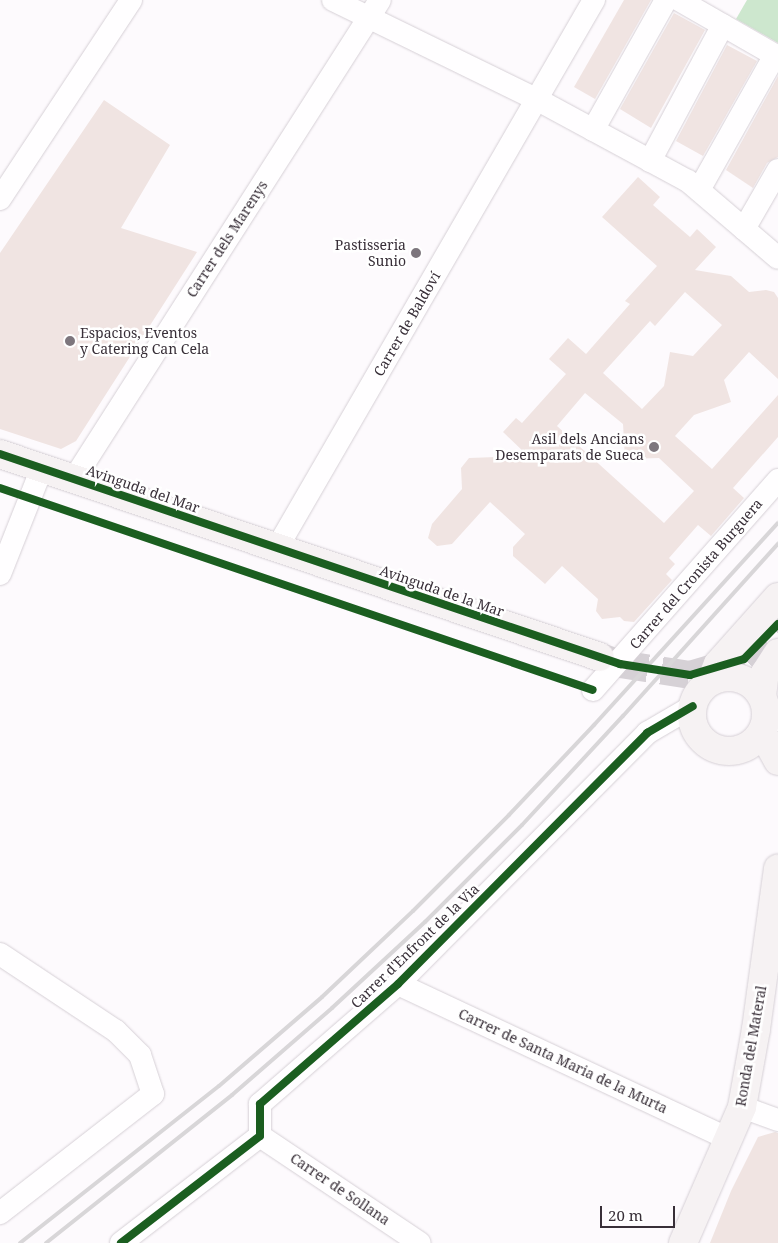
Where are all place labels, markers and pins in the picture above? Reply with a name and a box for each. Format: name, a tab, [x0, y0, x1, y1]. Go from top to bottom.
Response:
place label: Pastisseria Sunio	[335, 237, 406, 270]
marker: Pastisseria Sunio	[410, 247, 422, 259]
place label: Espacios, Eventos y Catering Can Cela	[80, 325, 209, 358]
marker: Espacios, Eventos y Catering Can Cela	[64, 335, 76, 347]
place label: Asil dels Ancians Desemparats de Sueca	[495, 431, 644, 464]
marker: Asil dels Ancians Desemparats de Sueca	[648, 441, 660, 453]

